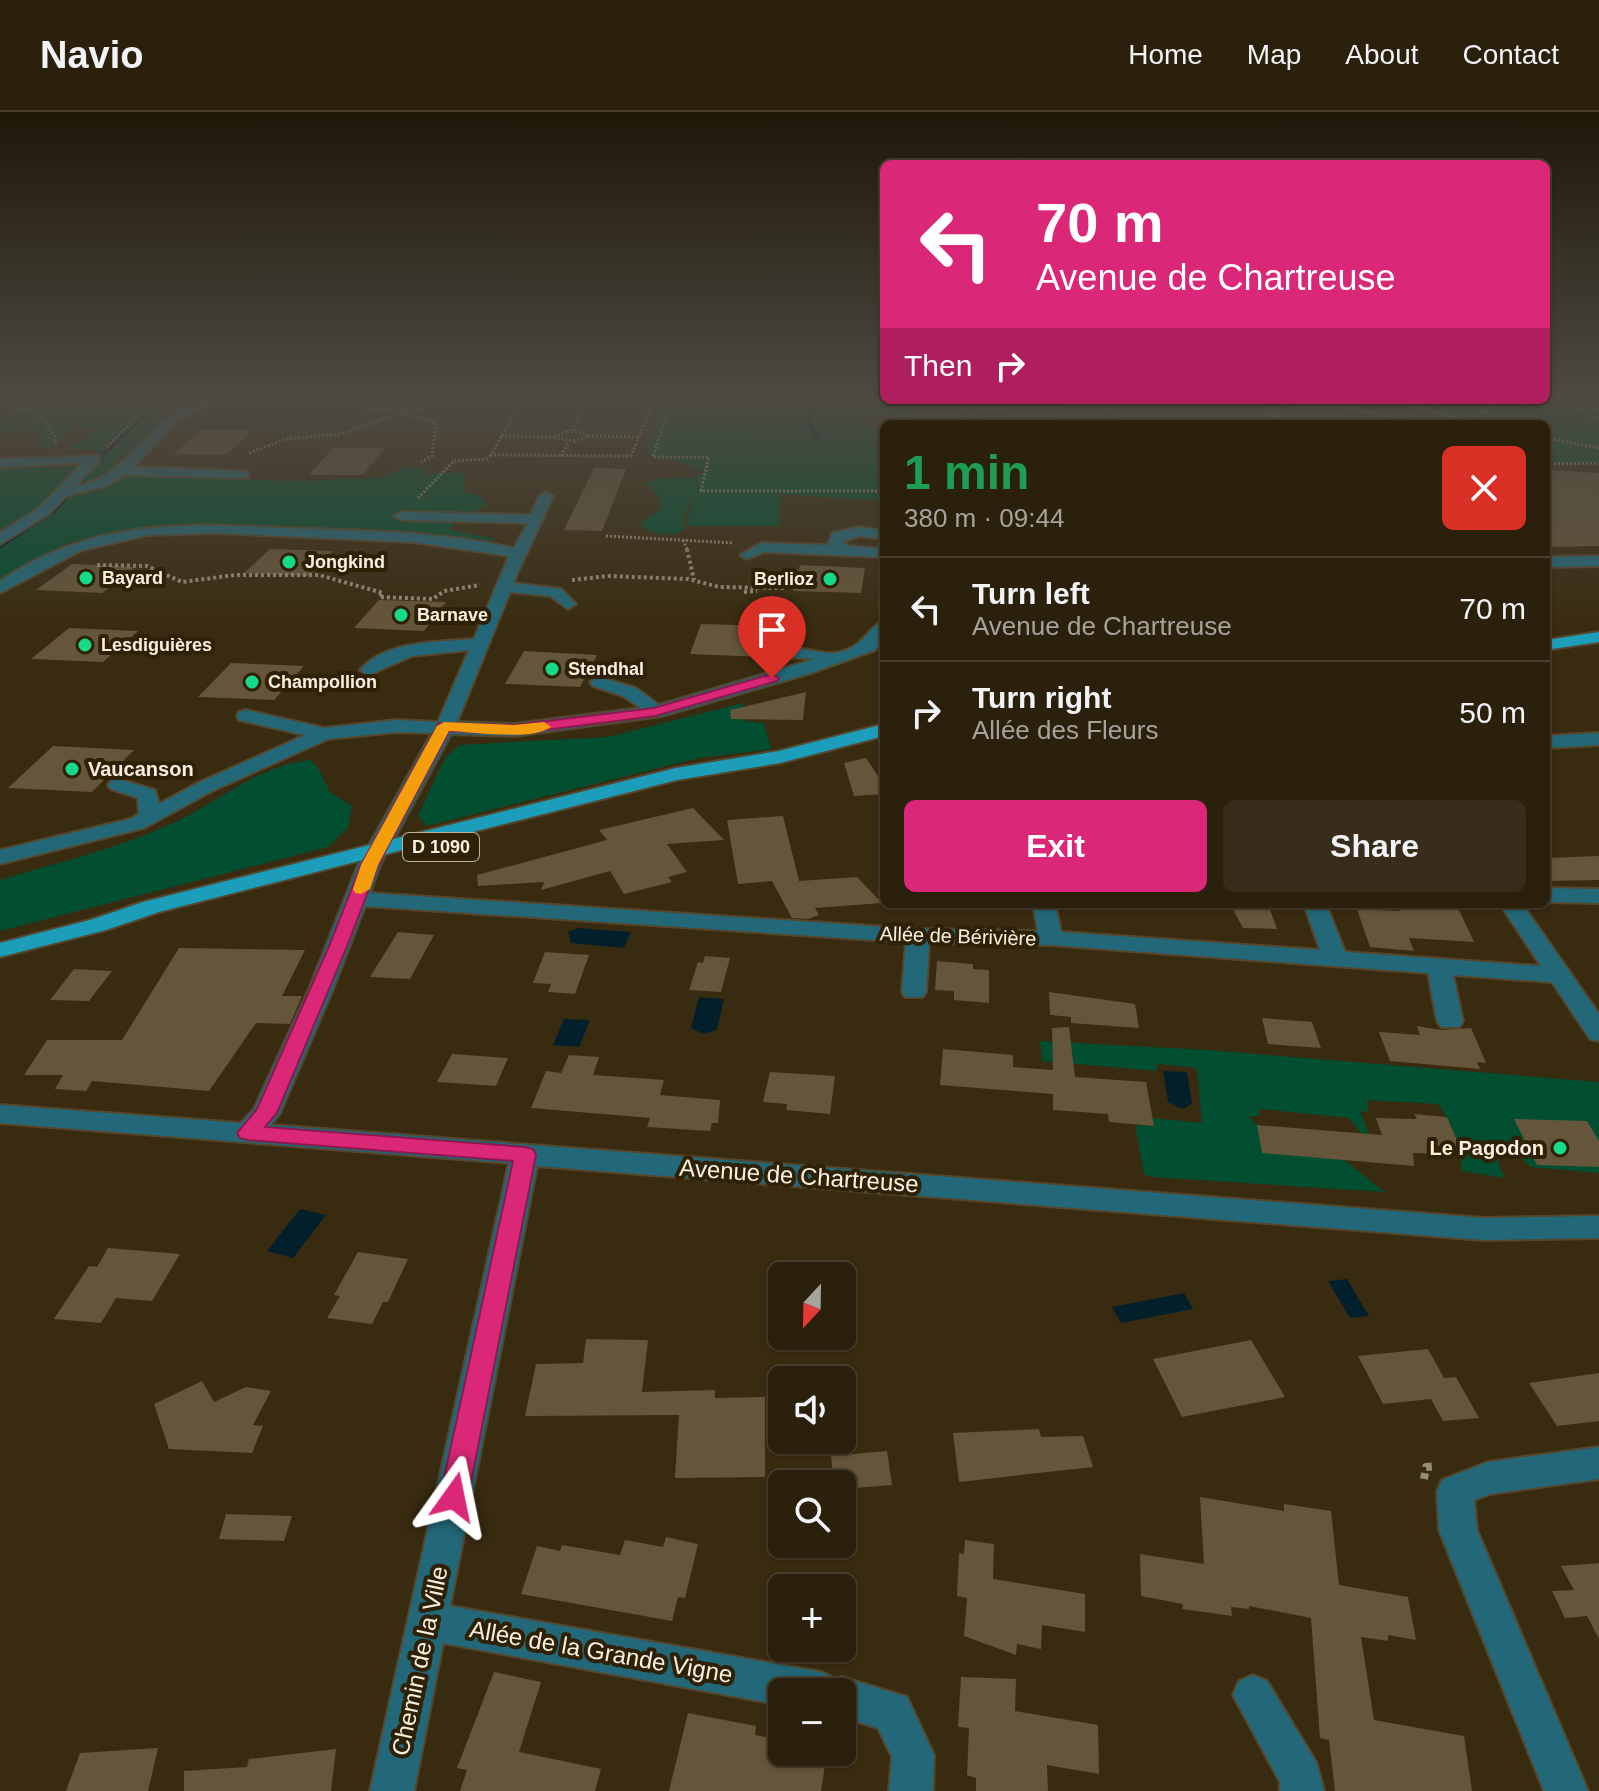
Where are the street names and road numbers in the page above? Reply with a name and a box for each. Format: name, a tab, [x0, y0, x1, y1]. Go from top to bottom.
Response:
road number: D 1090	[403, 833, 479, 861]
street label: Allée de Bérivière	[879, 922, 1037, 950]
street label: Avenue de Chartreuse	[679, 1154, 920, 1197]
street label: Chemin de la Ville	[386, 1564, 453, 1758]
street label: Allée de la Grande Vigne	[468, 1615, 735, 1688]

